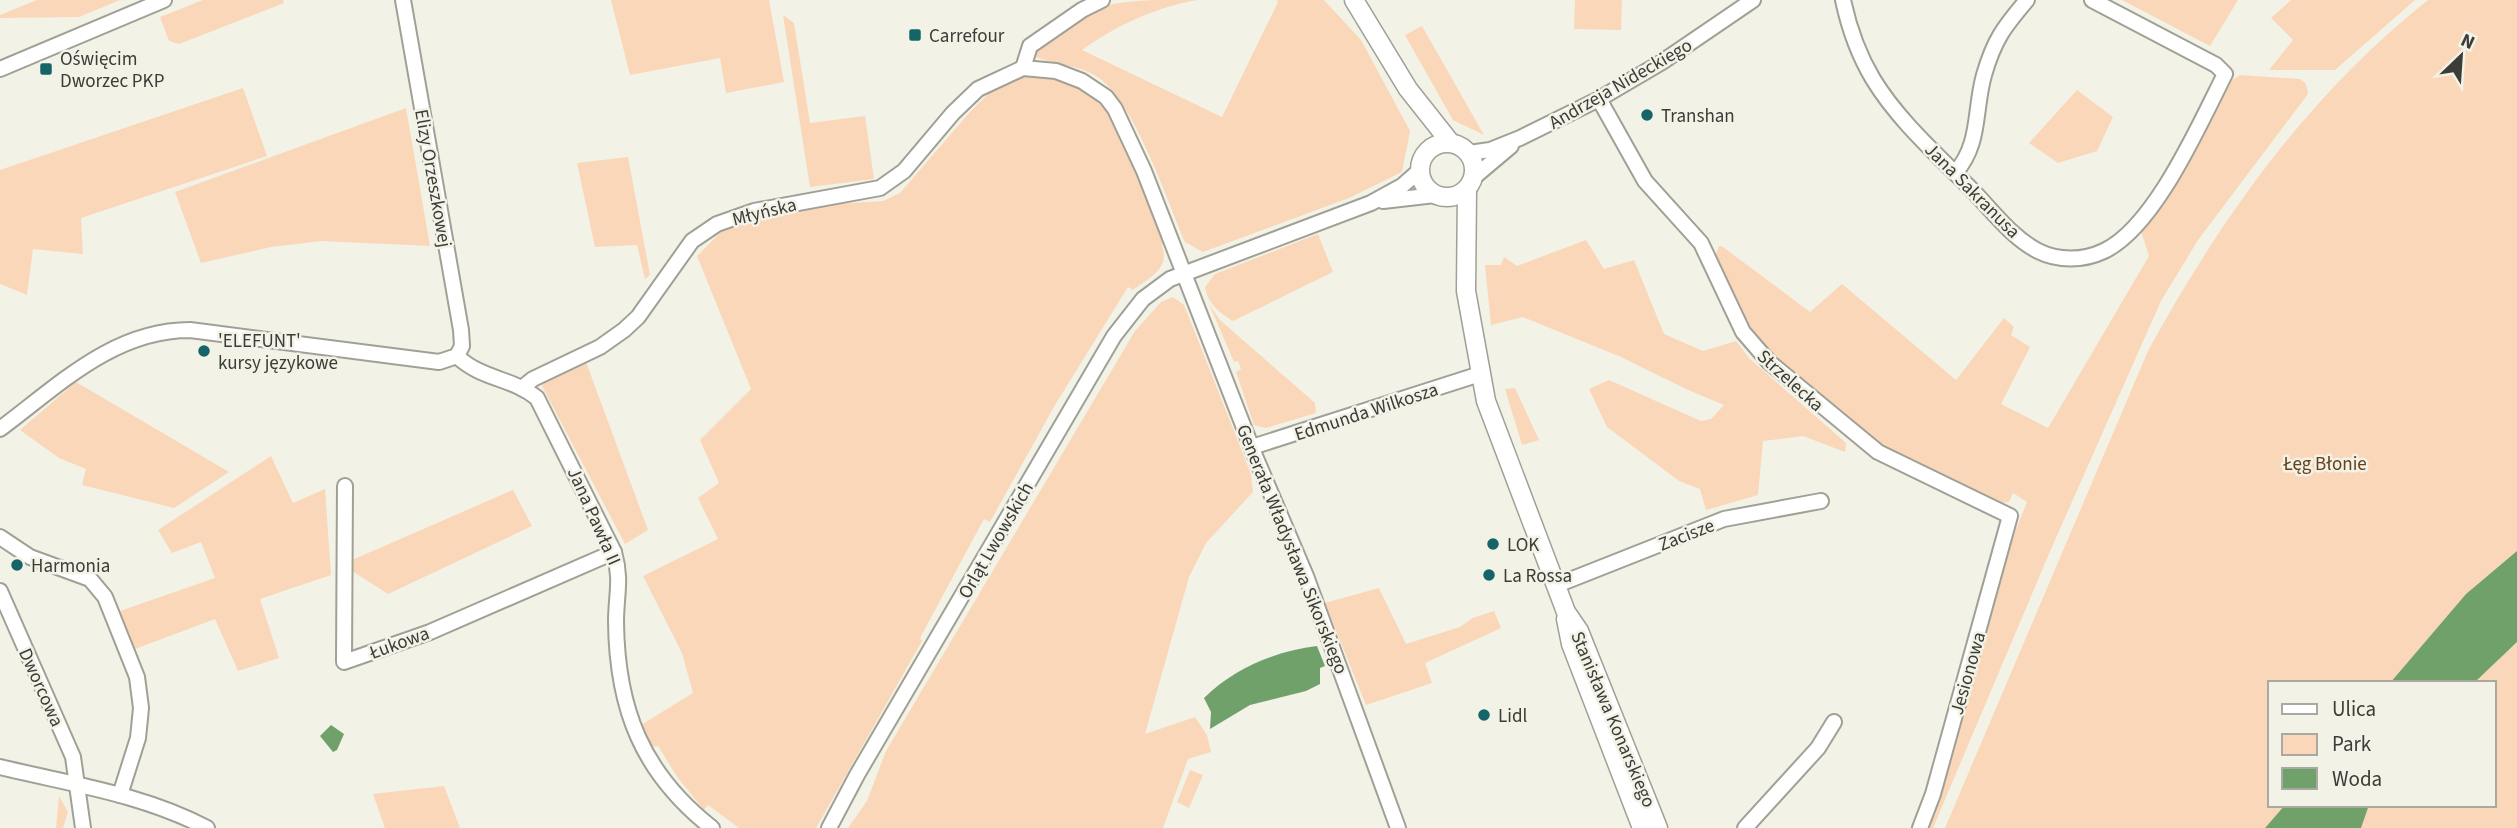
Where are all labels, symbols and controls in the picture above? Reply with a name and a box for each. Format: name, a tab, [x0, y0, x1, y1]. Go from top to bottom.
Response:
north arrow	[2426, 21, 2496, 91]
place label: Carrefour	[929, 23, 1005, 50]
marker: Carrefour	[907, 27, 923, 43]
text: N	[2456, 27, 2479, 57]
street label: Andrzeja Nideckiego	[1544, 32, 1698, 136]
place label: Oświęcim Dworzec PKP	[60, 46, 164, 95]
marker: Oświęcim Dworzec PKP	[38, 61, 54, 77]
place label: Transhan	[1661, 103, 1735, 130]
street label: Elizy Orzeszkowej	[407, 107, 458, 249]
marker: Transhan	[1639, 107, 1655, 123]
street label: Jana Sakranusa	[1918, 137, 2026, 245]
street label: Młyńska	[729, 191, 799, 233]
place label: 'ELEFUNT' kursy językowe	[218, 328, 338, 377]
marker: 'ELEFUNT' kursy językowe	[196, 343, 212, 359]
street label: Strzelecka	[1751, 344, 1829, 418]
street label: Edmunda Wilkosza	[1291, 376, 1442, 448]
street label: Generała Władysława Sikorskiego	[1229, 421, 1354, 678]
park label: Łęg Błonie	[2282, 451, 2367, 478]
street label: Jana Pawła II	[560, 463, 627, 570]
street label: Orląt Lwowskich	[952, 477, 1041, 604]
street label: Zacisze	[1655, 512, 1719, 558]
place label: LOK	[1507, 532, 1539, 559]
marker: LOK	[1485, 536, 1501, 552]
place label: Harmonia	[31, 553, 110, 580]
marker: Harmonia	[9, 557, 25, 573]
place label: La Rossa	[1503, 563, 1572, 590]
marker: La Rossa	[1481, 567, 1497, 583]
street label: Łukowa	[365, 620, 433, 667]
street label: Stanisława Konarskiego	[1563, 627, 1662, 812]
street label: Jesionowa	[1944, 629, 1993, 718]
street label: Dworcowa	[11, 644, 70, 731]
legend	[2268, 681, 2496, 807]
text: Ulica	[2332, 694, 2376, 724]
place label: Lidl	[1498, 703, 1527, 730]
marker: Lidl	[1476, 707, 1492, 723]
text: Park	[2332, 729, 2372, 759]
text: Woda	[2332, 764, 2382, 794]

